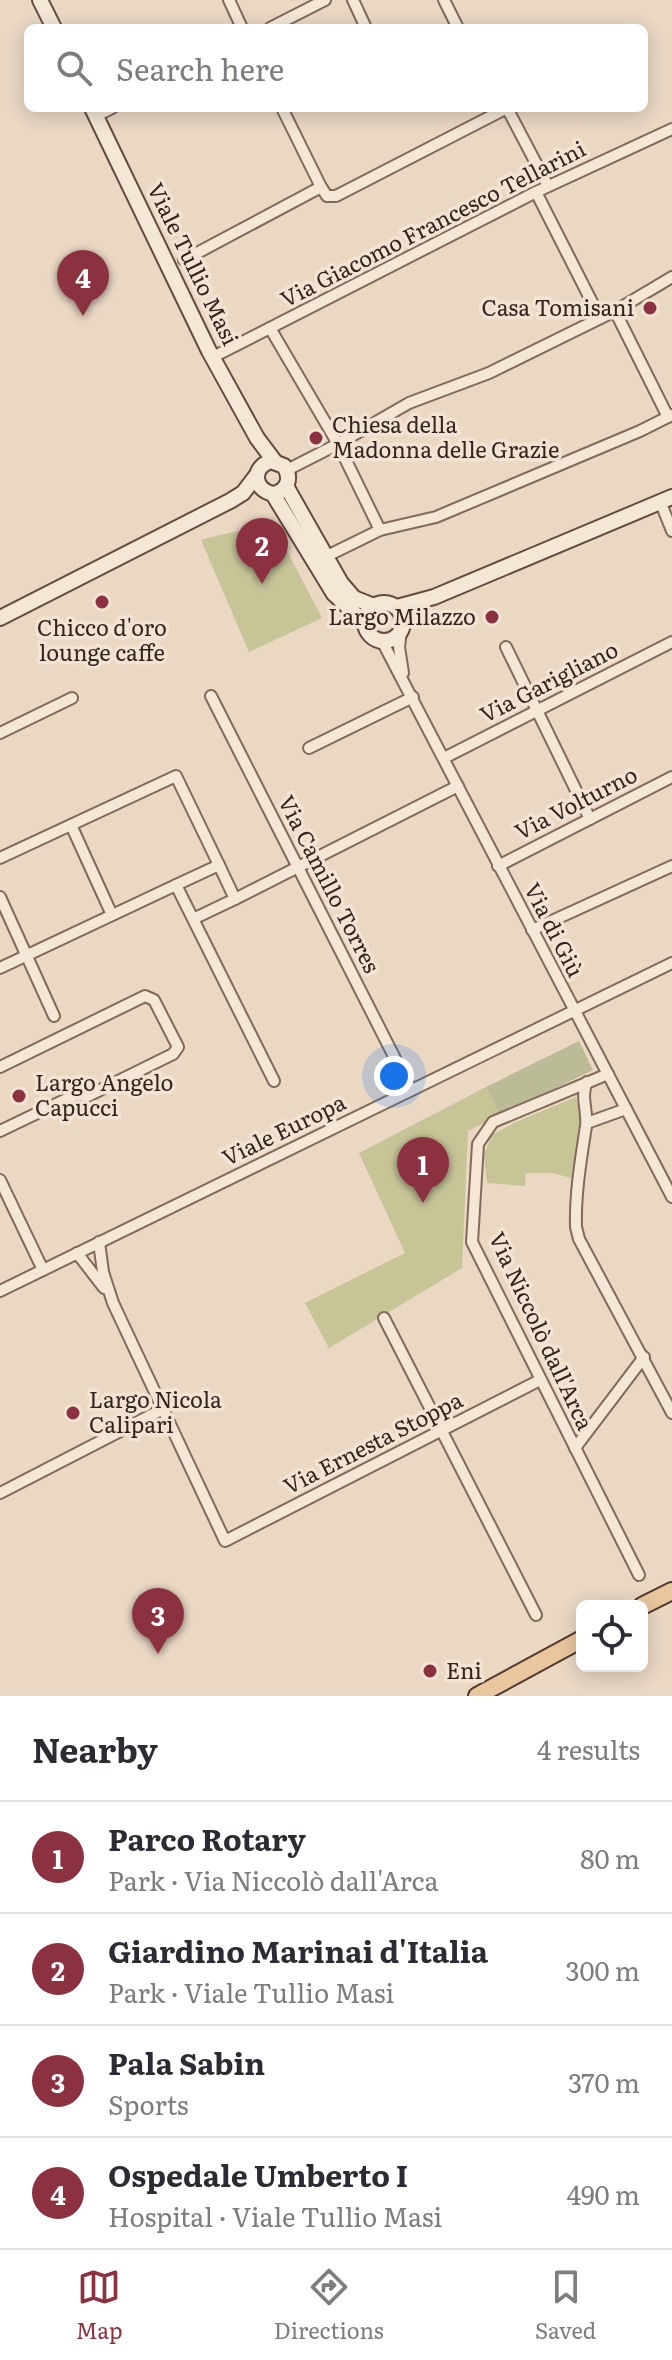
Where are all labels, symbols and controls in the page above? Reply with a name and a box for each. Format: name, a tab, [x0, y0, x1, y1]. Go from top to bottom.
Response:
search box	[24, 24, 648, 112]
icon: search	[52, 46, 96, 90]
text: Search here	[116, 46, 284, 90]
street label: Via Giacomo Francesco Tellarini	[274, 131, 591, 314]
street label: Viale Tullio Masi	[141, 176, 248, 350]
pin: 4	[57, 250, 109, 316]
place label: Casa Tomisani	[481, 290, 634, 323]
marker: Casa Tomisani	[641, 299, 659, 317]
place label: Chiesa della Madonna delle Grazie	[332, 407, 559, 465]
marker: Chiesa della Madonna delle Grazie	[307, 429, 325, 447]
pin: 2	[236, 518, 288, 584]
marker: Chicco d'oro lounge caffe	[93, 593, 111, 611]
place label: Largo Milazzo	[328, 599, 476, 632]
marker: Largo Milazzo	[483, 608, 501, 626]
place label: Chicco d'oro lounge caffe	[37, 610, 167, 668]
street label: Via Garigliano	[474, 632, 623, 730]
street label: Via Volturno	[508, 757, 642, 847]
street label: Via Camillo Torres	[271, 789, 390, 978]
street label: Via di Giù	[517, 876, 593, 983]
your location	[374, 1056, 414, 1096]
place label: Largo Angelo Capucci	[35, 1065, 173, 1123]
street label: Viale Europa	[216, 1084, 351, 1173]
marker: Largo Angelo Capucci	[10, 1087, 28, 1105]
pin: 1	[397, 1137, 449, 1203]
street label: Via Niccolò dall'Arca	[482, 1226, 603, 1435]
place label: Largo Nicola Calipari	[89, 1382, 222, 1440]
street label: Via Ernesta Stoppa	[277, 1382, 468, 1501]
marker: Largo Nicola Calipari	[64, 1404, 82, 1422]
pin: 3	[132, 1588, 184, 1654]
map controls	[576, 1600, 648, 1672]
button: locate	[576, 1600, 648, 1672]
place label: Eni	[446, 1653, 482, 1686]
marker: Eni	[421, 1662, 439, 1680]
text: Nearby	[32, 1723, 158, 1773]
text: 4 results	[537, 1729, 640, 1768]
text: Parco Rotary	[108, 1816, 306, 1860]
text: 1	[53, 1838, 63, 1877]
text: 80 m	[580, 1838, 640, 1877]
text: Park · Via Niccolò dall'Arca	[108, 1860, 439, 1899]
text: Giardino Marinai d'Italia	[108, 1928, 488, 1972]
text: 2	[51, 1950, 65, 1989]
text: 300 m	[565, 1950, 640, 1989]
text: Park · Viale Tullio Masi	[108, 1972, 394, 2011]
text: Pala Sabin	[108, 2040, 265, 2084]
text: 3	[51, 2062, 65, 2101]
text: 370 m	[568, 2062, 640, 2101]
text: Sports	[108, 2084, 189, 2123]
text: Ospedale Umberto I	[108, 2152, 408, 2196]
text: 4	[50, 2174, 66, 2213]
text: 490 m	[567, 2174, 640, 2213]
text: Hospital · Viale Tullio Masi	[108, 2196, 442, 2235]
tab: Map	[76, 2265, 123, 2346]
tab: Directions	[274, 2265, 384, 2346]
tab: Saved	[535, 2265, 596, 2346]

